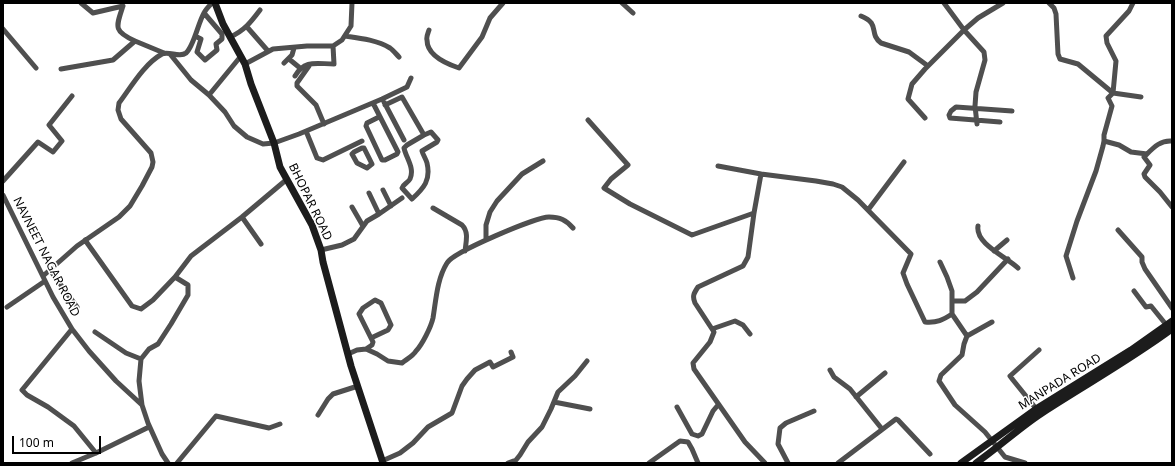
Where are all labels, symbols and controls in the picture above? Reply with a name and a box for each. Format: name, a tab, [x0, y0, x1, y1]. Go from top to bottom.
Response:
street label: BHOPAR ROAD	[285, 161, 335, 243]
street label: NAVNEET NAGAR ROAD	[10, 195, 82, 319]
street label: MANPADA ROAD	[1016, 351, 1104, 413]
scale bar	[14, 428, 103, 454]
text: 100 m	[19, 434, 54, 451]

